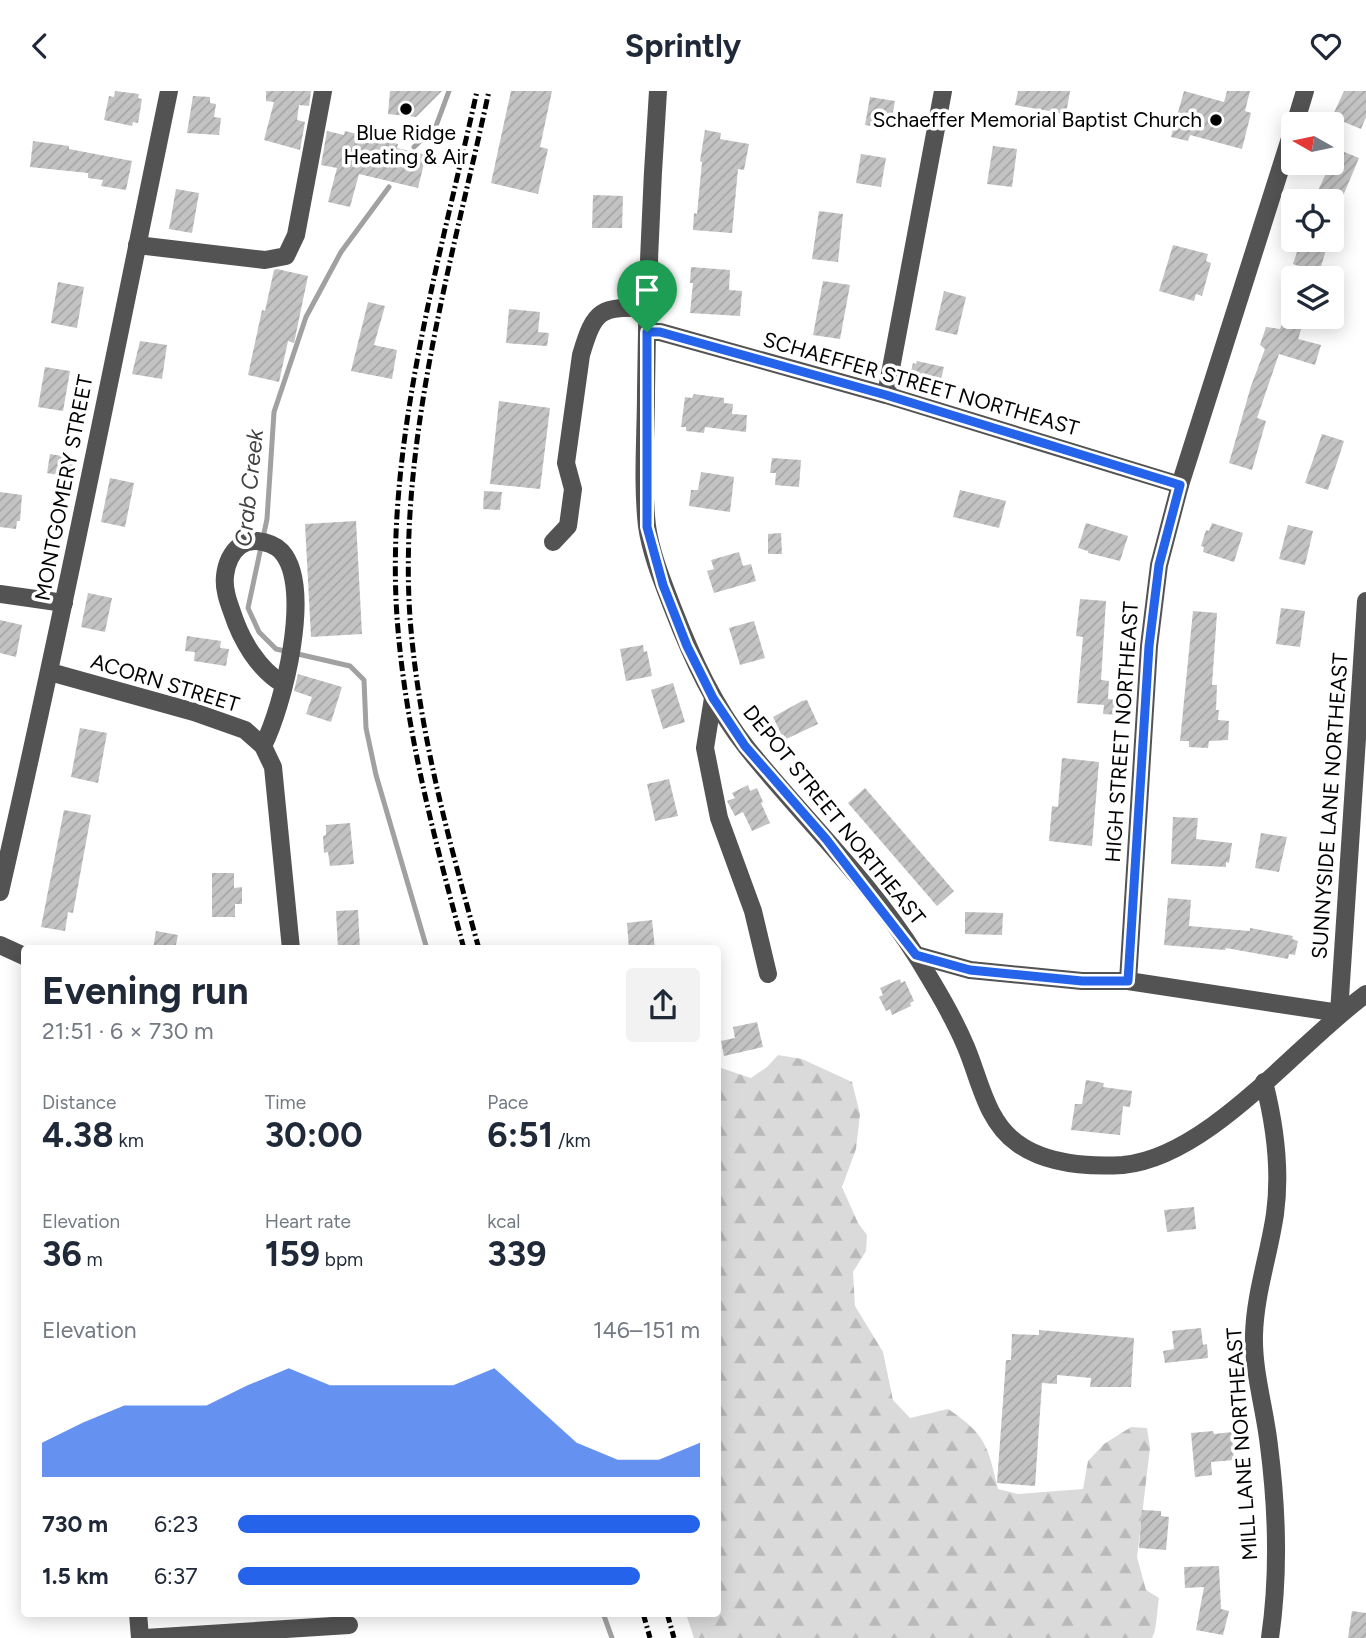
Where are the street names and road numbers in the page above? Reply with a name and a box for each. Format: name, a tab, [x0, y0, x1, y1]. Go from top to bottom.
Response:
street label: SCHAEFFER STREET NORTHEAST	[760, 326, 1082, 441]
street label: MONTGOMERY STREET	[29, 372, 98, 603]
street label: HIGH STREET NORTHEAST	[1100, 600, 1143, 863]
street label: ACORN STREET	[88, 648, 243, 717]
street label: SUNNYSIDE LANE NORTHEAST	[1306, 652, 1353, 960]
street label: DEPOT STREET NORTHEAST	[738, 700, 931, 930]
street label: MILL LANE NORTHEAST	[1221, 1326, 1262, 1561]

